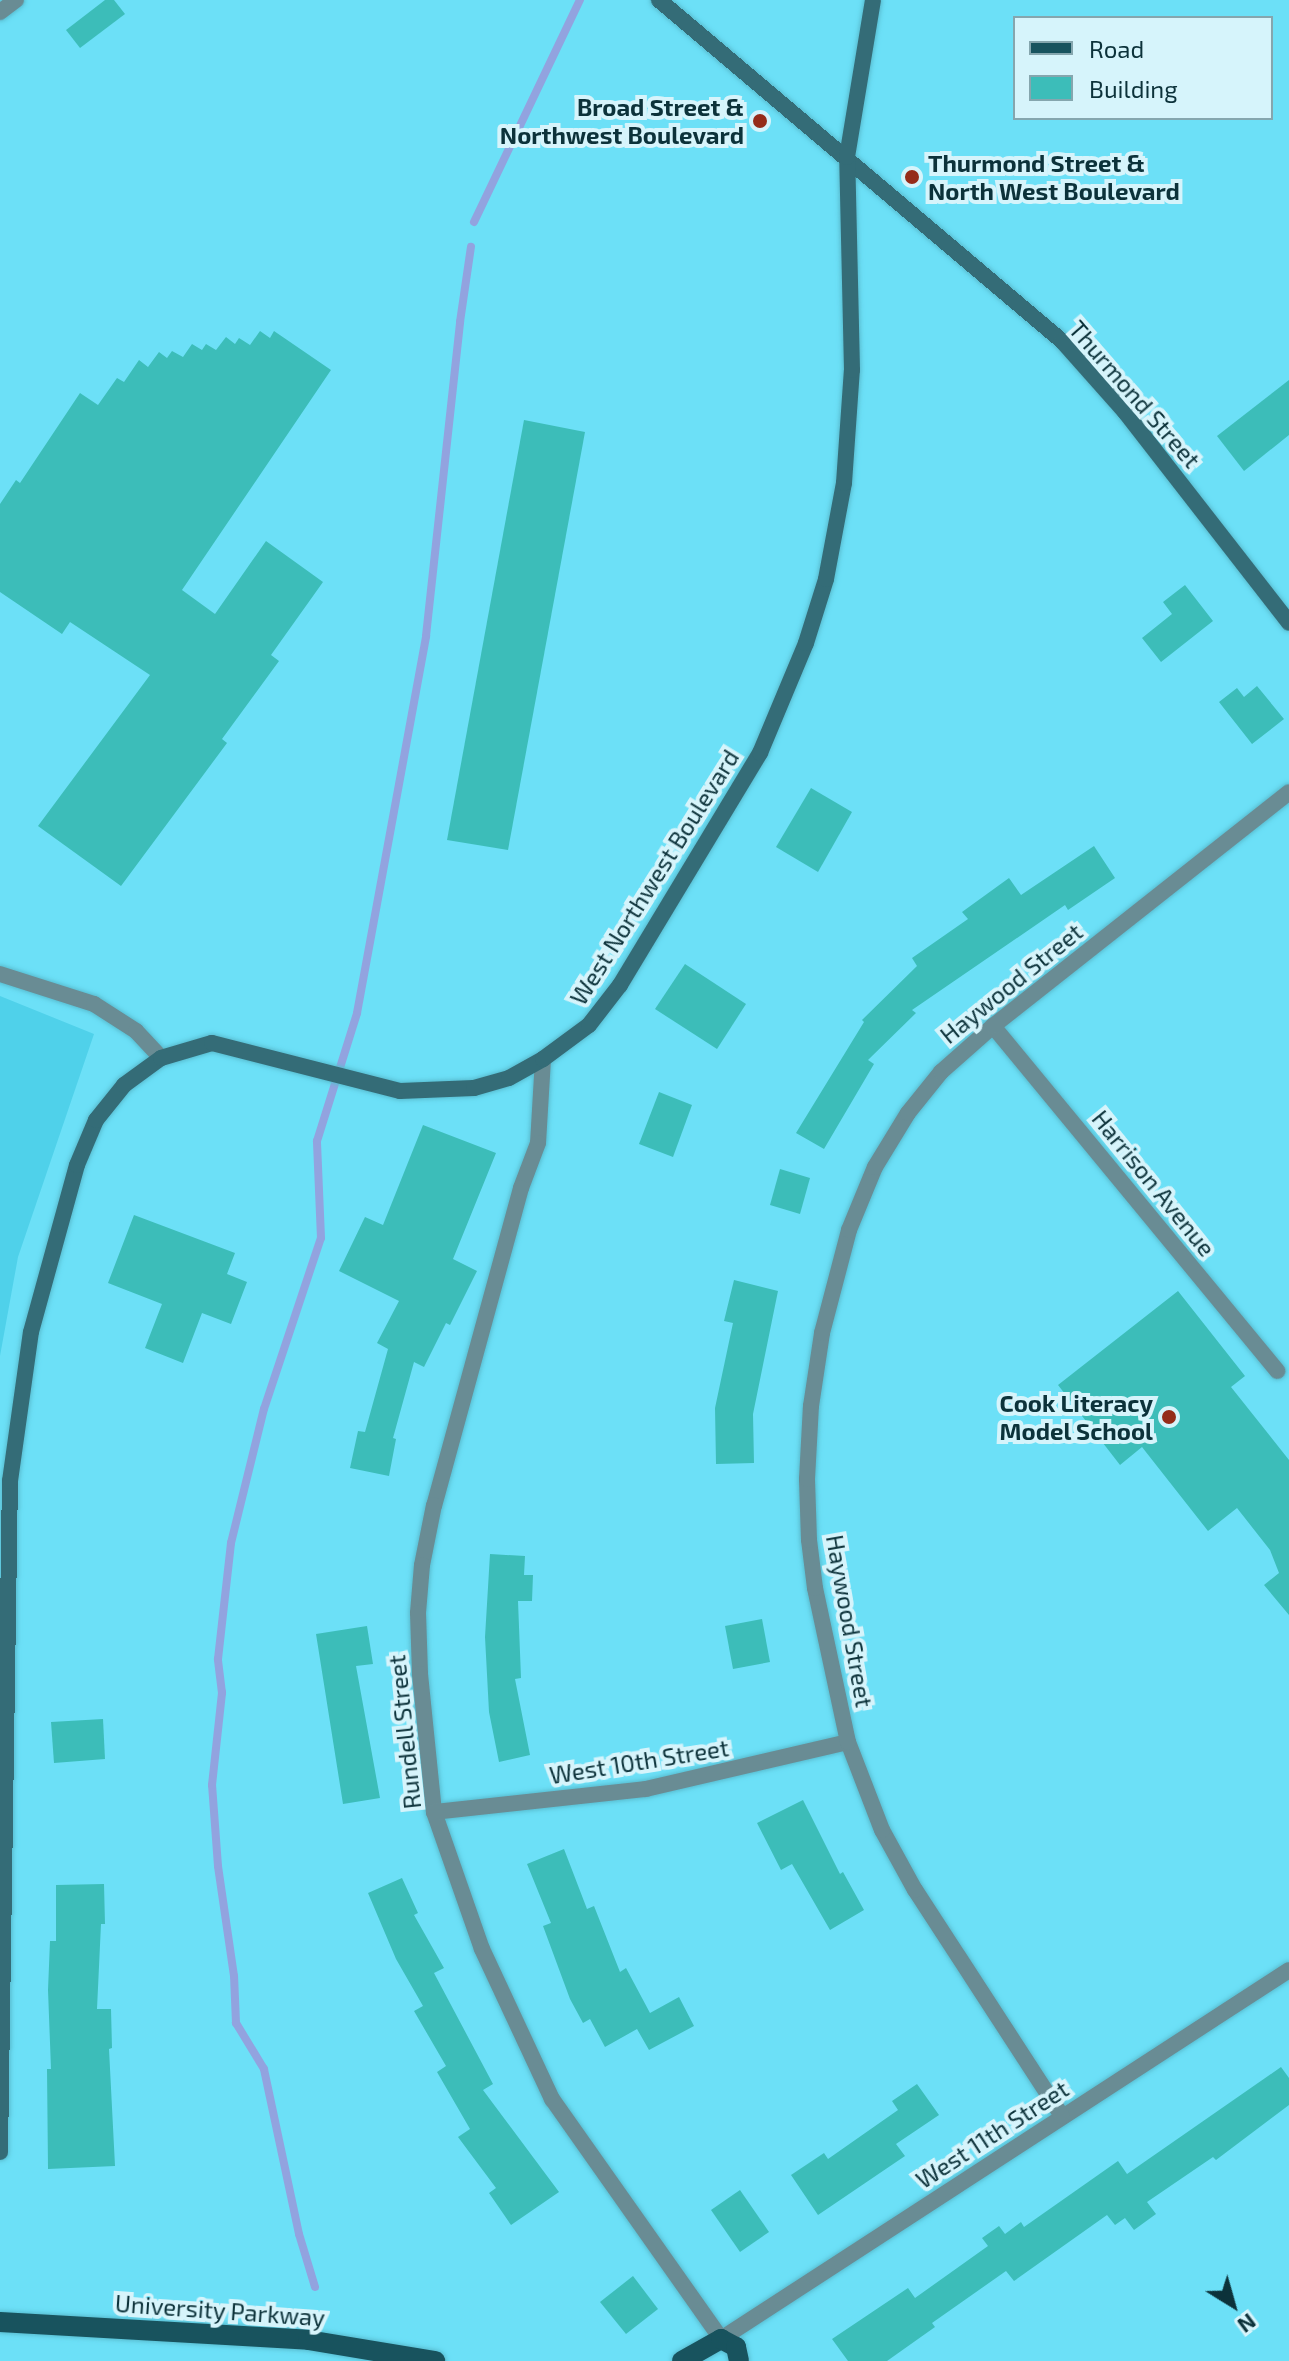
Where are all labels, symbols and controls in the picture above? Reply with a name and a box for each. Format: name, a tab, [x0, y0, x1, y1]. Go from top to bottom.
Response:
legend	[1013, 16, 1273, 120]
text: Road	[1089, 34, 1144, 63]
text: Building	[1089, 74, 1178, 103]
place label: Broad Street & Northwest Boulevard	[500, 93, 744, 149]
marker: Broad Street & Northwest Boulevard	[751, 112, 769, 130]
place label: Thurmond Street & North West Boulevard	[928, 149, 1180, 205]
marker: Thurmond Street & North West Boulevard	[903, 168, 921, 186]
street label: Thurmond Street	[1063, 315, 1207, 473]
street label: West Northwest Boulevard	[563, 744, 745, 1010]
street label: Haywood Street	[934, 917, 1088, 1049]
street label: Harrison Avenue	[1086, 1104, 1222, 1262]
place label: Cook Literacy Model School	[999, 1389, 1153, 1445]
marker: Cook Literacy Model School	[1160, 1408, 1178, 1426]
street label: Haywood Street	[821, 1532, 879, 1710]
street label: Rundell Street	[382, 1653, 426, 1811]
street label: West 10th Street	[547, 1733, 731, 1789]
street label: West 11th Street	[910, 2074, 1074, 2194]
north arrow	[1193, 2265, 1273, 2345]
street label: University Parkway	[114, 2288, 326, 2332]
text: N	[1233, 2309, 1262, 2339]

